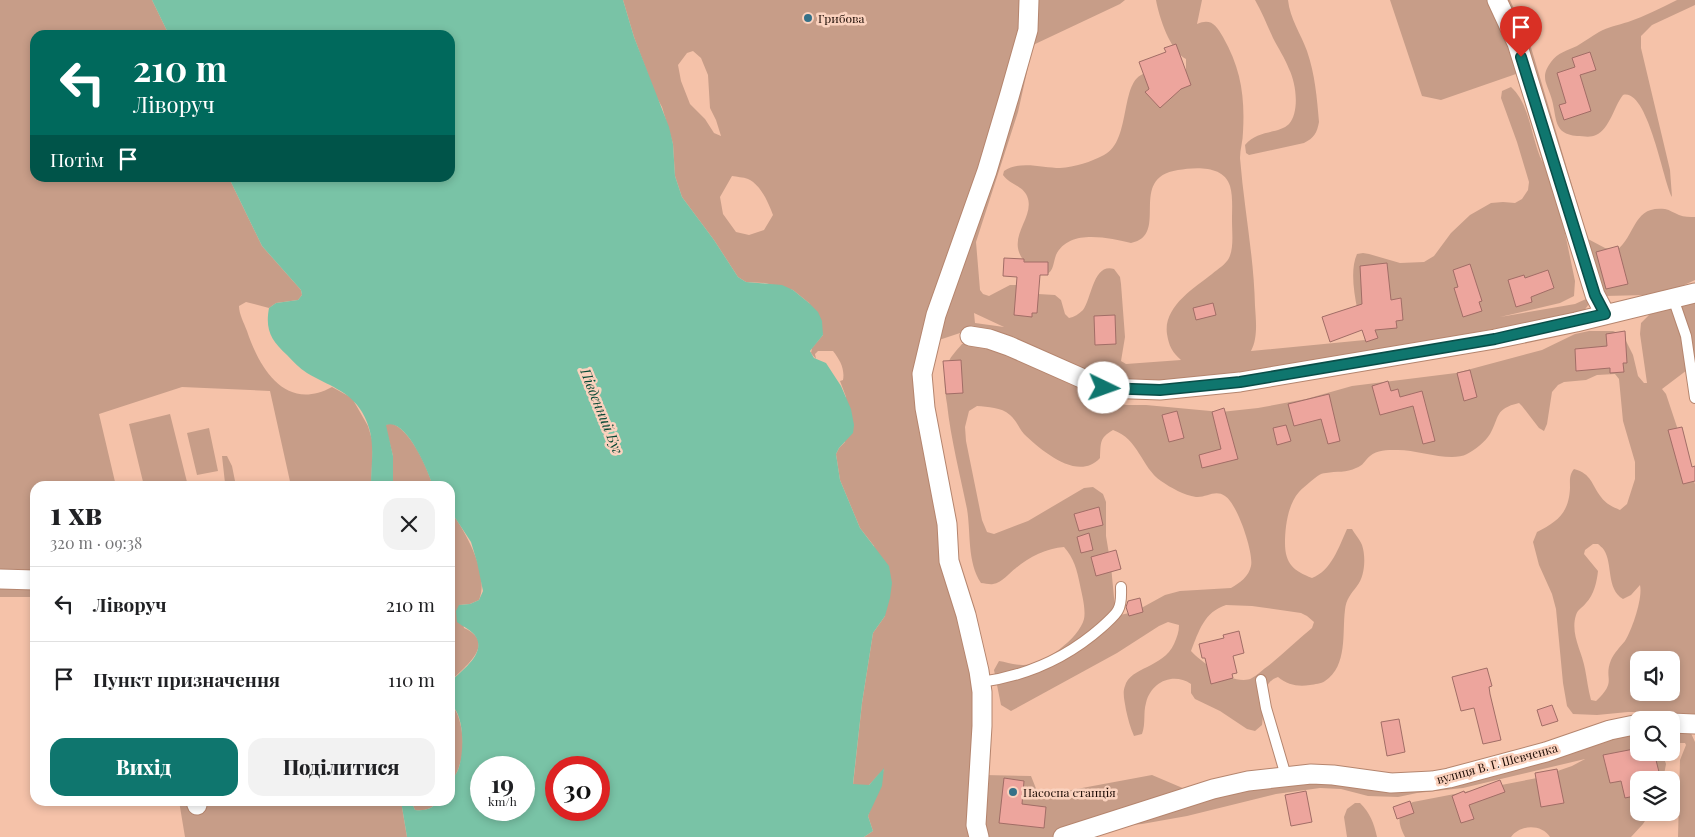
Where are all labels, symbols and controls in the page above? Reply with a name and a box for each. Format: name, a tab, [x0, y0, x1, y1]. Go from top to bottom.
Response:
pin	[1500, 6, 1542, 57]
place label: Грибова	[818, 10, 865, 26]
marker: Грибова	[802, 12, 814, 24]
icon: arrive	[1507, 13, 1535, 41]
text: 210 m	[133, 44, 227, 91]
icon: left	[50, 50, 115, 115]
text: Ліворуч	[133, 89, 215, 119]
icon: arrive	[114, 145, 142, 173]
text: Потім	[50, 146, 104, 172]
position arrow	[1077, 361, 1129, 413]
water label: Південний Буг	[576, 364, 628, 457]
text: 1 хв	[50, 493, 102, 533]
button: close	[383, 498, 435, 550]
text: 320 m · 09:38	[50, 532, 142, 553]
icon: left	[50, 590, 78, 618]
text: Ліворуч	[93, 591, 167, 617]
text: 210 m	[386, 591, 435, 617]
map controls	[1630, 651, 1680, 821]
button: sound	[1630, 651, 1680, 701]
icon: arrive	[50, 665, 78, 693]
text: Пункт призначення	[93, 666, 280, 692]
text: 110 m	[388, 666, 435, 692]
button: search	[1630, 711, 1680, 761]
button: Вихід	[50, 738, 238, 796]
button: Поділитися	[248, 738, 435, 796]
street label: вулиця В. Г. Шевченка	[1435, 739, 1559, 787]
speed limit sign: 30	[545, 756, 610, 821]
text: 19	[491, 766, 514, 799]
button: layers	[1630, 771, 1680, 821]
place label: Насосна станція	[1023, 784, 1116, 800]
marker: Насосна станція	[1007, 786, 1019, 798]
text: km/h	[488, 793, 517, 809]

